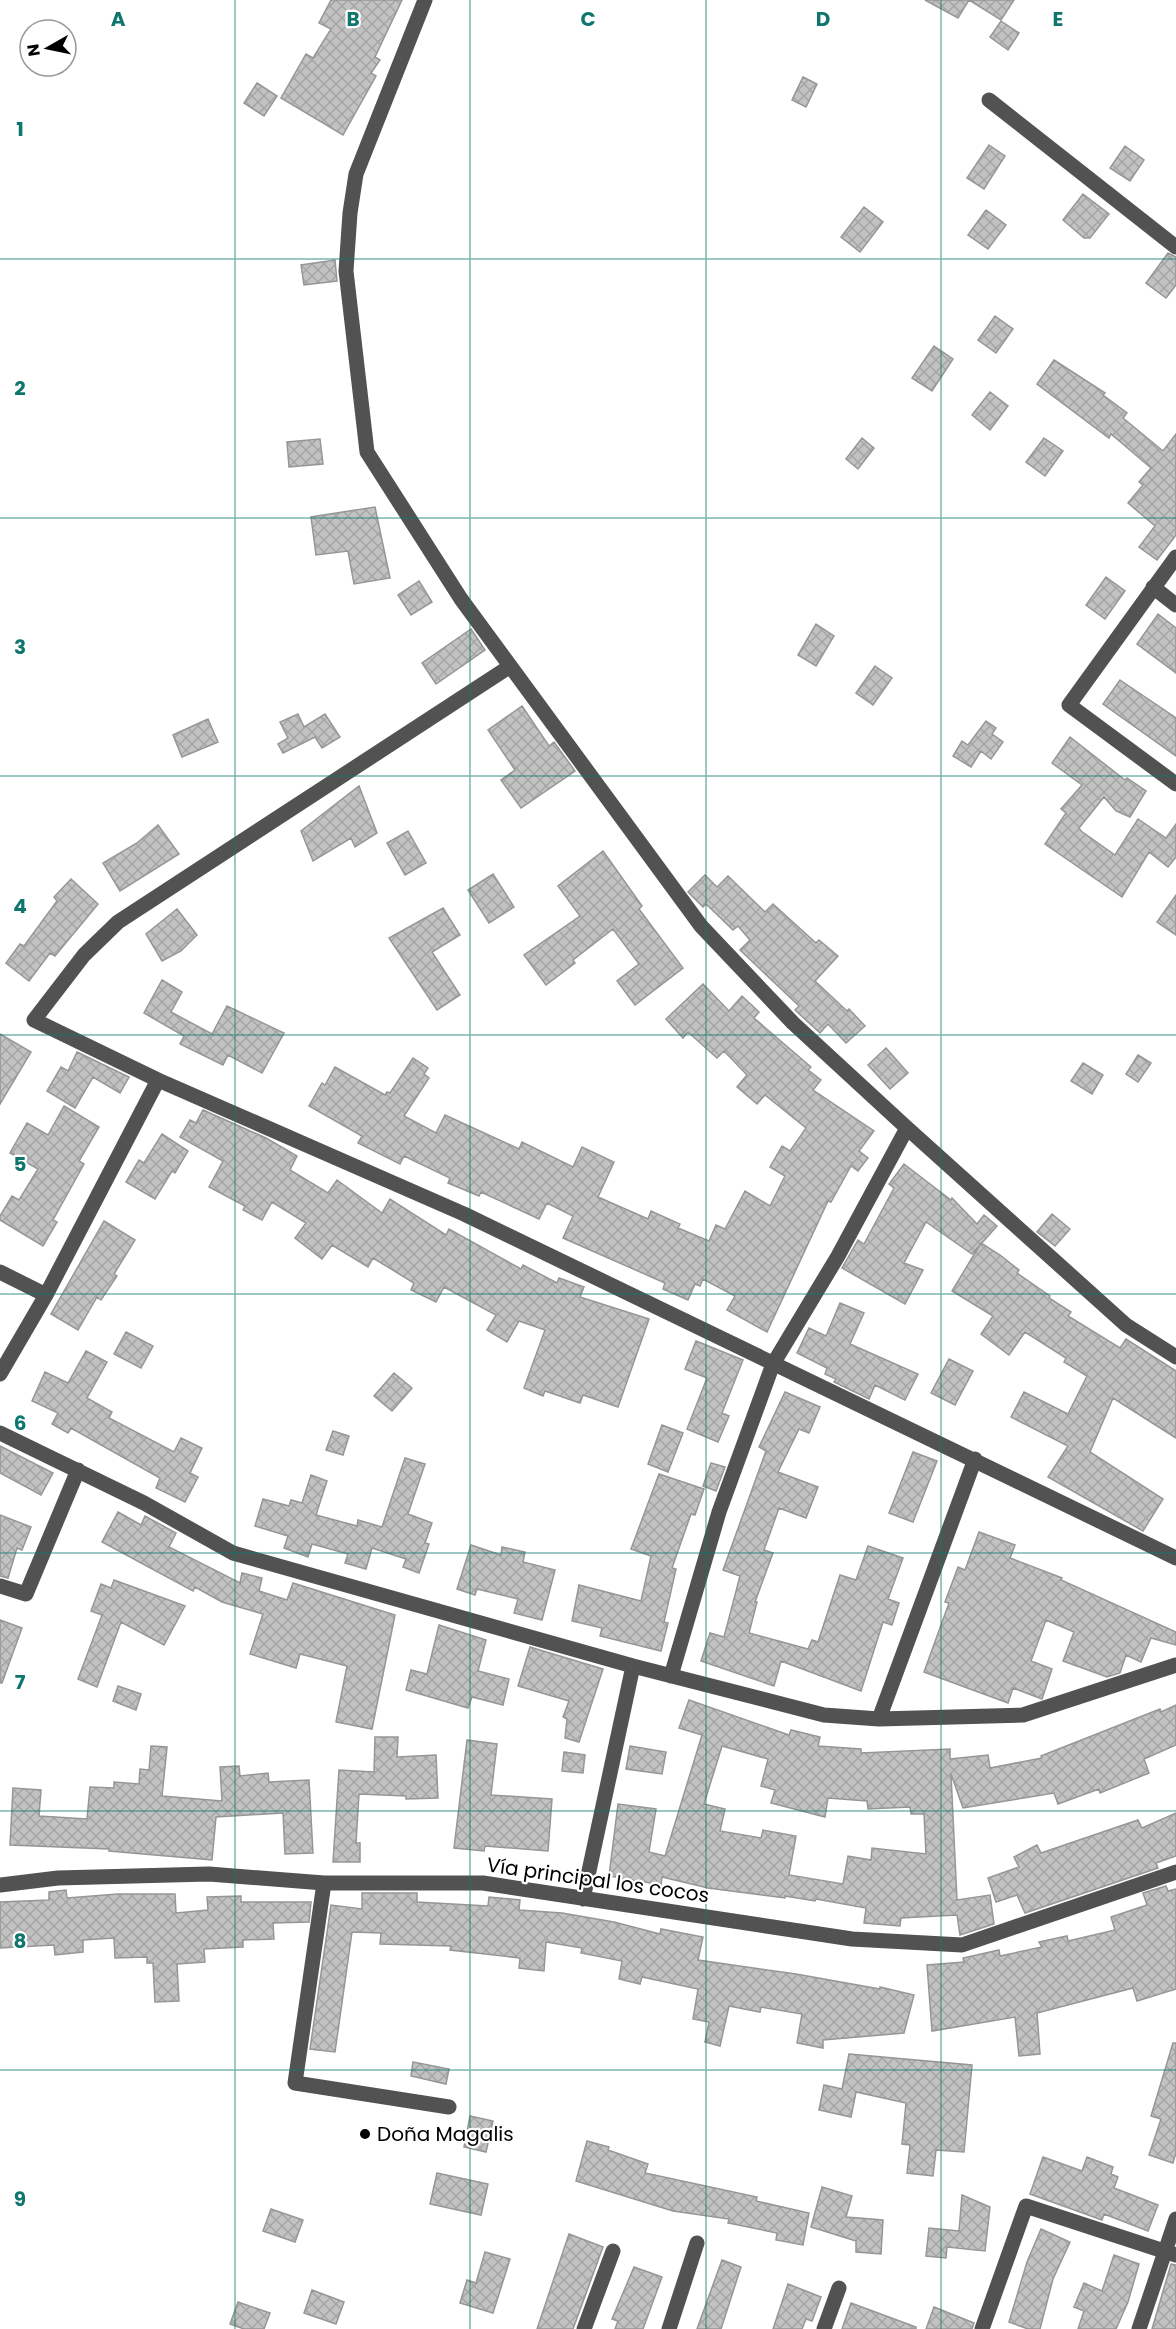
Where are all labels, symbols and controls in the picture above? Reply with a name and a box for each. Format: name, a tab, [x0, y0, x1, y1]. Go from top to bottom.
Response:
text: A	[111, 5, 126, 33]
text: B	[346, 5, 360, 33]
text: C	[580, 5, 596, 33]
text: D	[816, 5, 830, 33]
text: E	[1053, 5, 1063, 33]
north arrow	[18, 18, 78, 78]
text: N	[21, 43, 46, 58]
text: 1	[16, 115, 24, 143]
text: 2	[14, 374, 26, 402]
text: 3	[14, 633, 26, 661]
text: 4	[13, 892, 27, 920]
text: 5	[14, 1150, 27, 1178]
text: 6	[14, 1409, 26, 1437]
text: 7	[15, 1668, 26, 1696]
street label: Vía principal los cocos	[485, 1851, 711, 1909]
text: 8	[14, 1927, 26, 1955]
place label: Doña Magalis	[377, 2120, 514, 2148]
marker: Doña Magalis	[358, 2127, 372, 2141]
text: 9	[14, 2185, 26, 2213]

